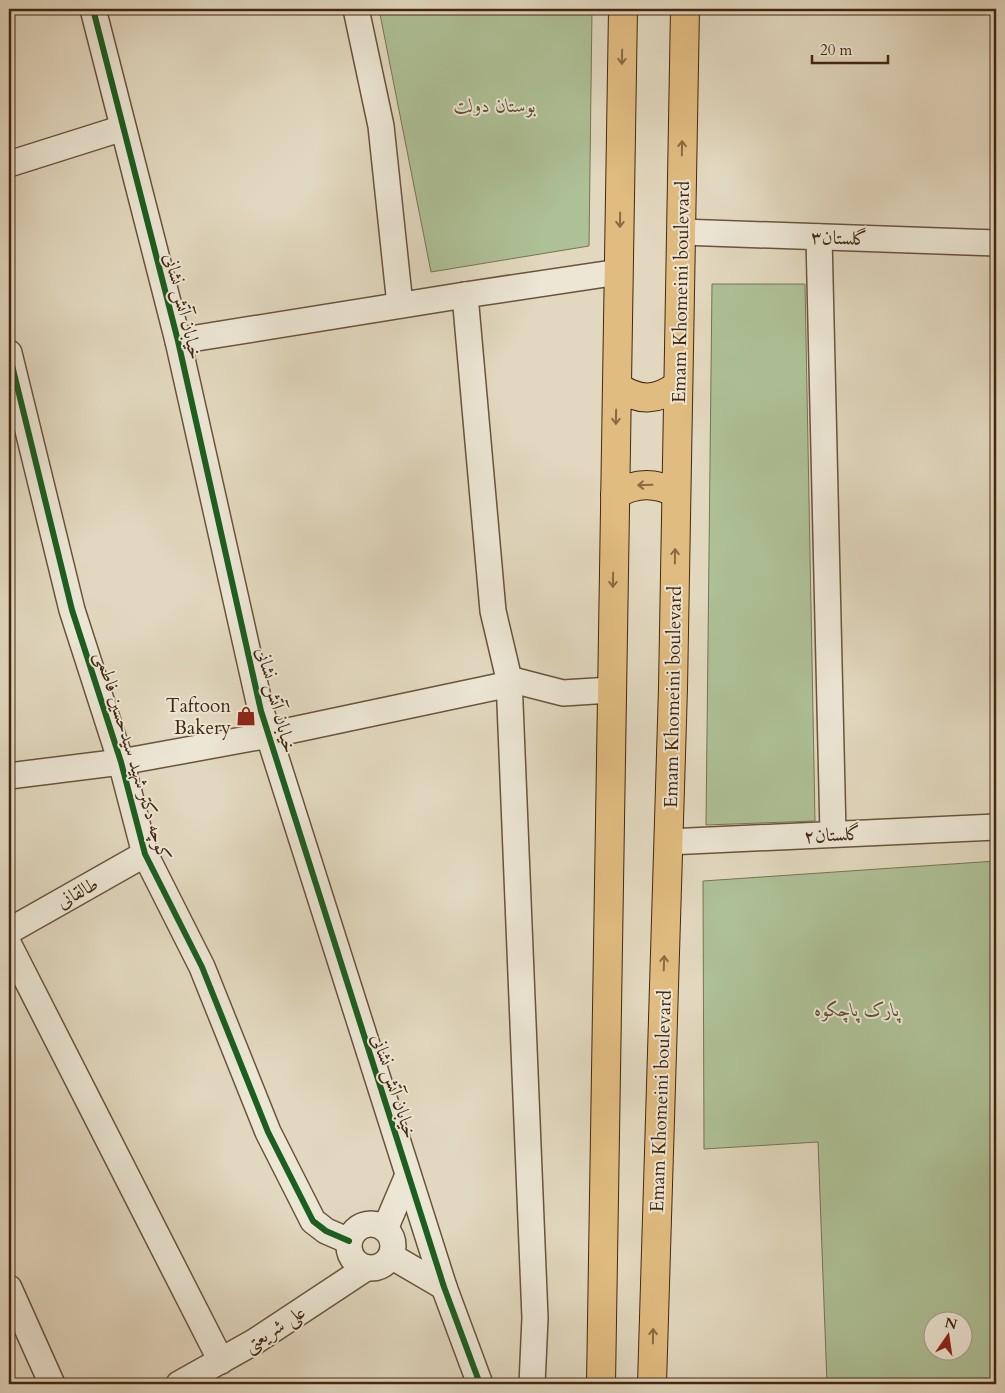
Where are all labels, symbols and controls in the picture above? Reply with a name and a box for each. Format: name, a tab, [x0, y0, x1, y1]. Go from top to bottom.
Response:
scale bar	[812, 32, 889, 64]
text: 20 m	[820, 40, 852, 60]
one-way arrow	[618, 49, 627, 65]
park label: بوستان دولت	[454, 93, 537, 119]
one-way arrow	[678, 141, 687, 157]
street label: Emam Khomeini boulevard	[666, 181, 696, 403]
one-way arrow	[615, 212, 624, 228]
street label: گلستان۳	[810, 224, 868, 252]
street label: خیابان آتش نشانی	[157, 250, 209, 362]
one-way arrow	[611, 409, 621, 425]
one-way arrow	[637, 480, 654, 490]
one-way arrow	[670, 548, 680, 564]
one-way arrow	[609, 572, 618, 588]
street label: Emam Khomeini boulevard	[658, 586, 688, 808]
street label: خیابان آتش نشانی	[249, 644, 303, 756]
street label: کوچه دکتر شهید سیدحسین فاطمی	[89, 648, 177, 864]
place label: Taftoon Bakery	[166, 693, 231, 741]
shop icon: Taftoon Bakery	[235, 705, 257, 727]
street label: گلستان۲	[803, 821, 861, 849]
street label: طالقانی	[52, 871, 103, 915]
one-way arrow	[659, 955, 669, 972]
street label: Emam Khomeini boulevard	[644, 989, 678, 1213]
park label: پارک پاچکوه	[814, 997, 901, 1023]
street label: خیابان آتش نشانی	[365, 1031, 423, 1142]
street label: علی شریعتی	[239, 1299, 311, 1359]
north arrow	[922, 1310, 972, 1360]
text: N	[943, 1313, 959, 1334]
one-way arrow	[648, 1328, 658, 1344]

